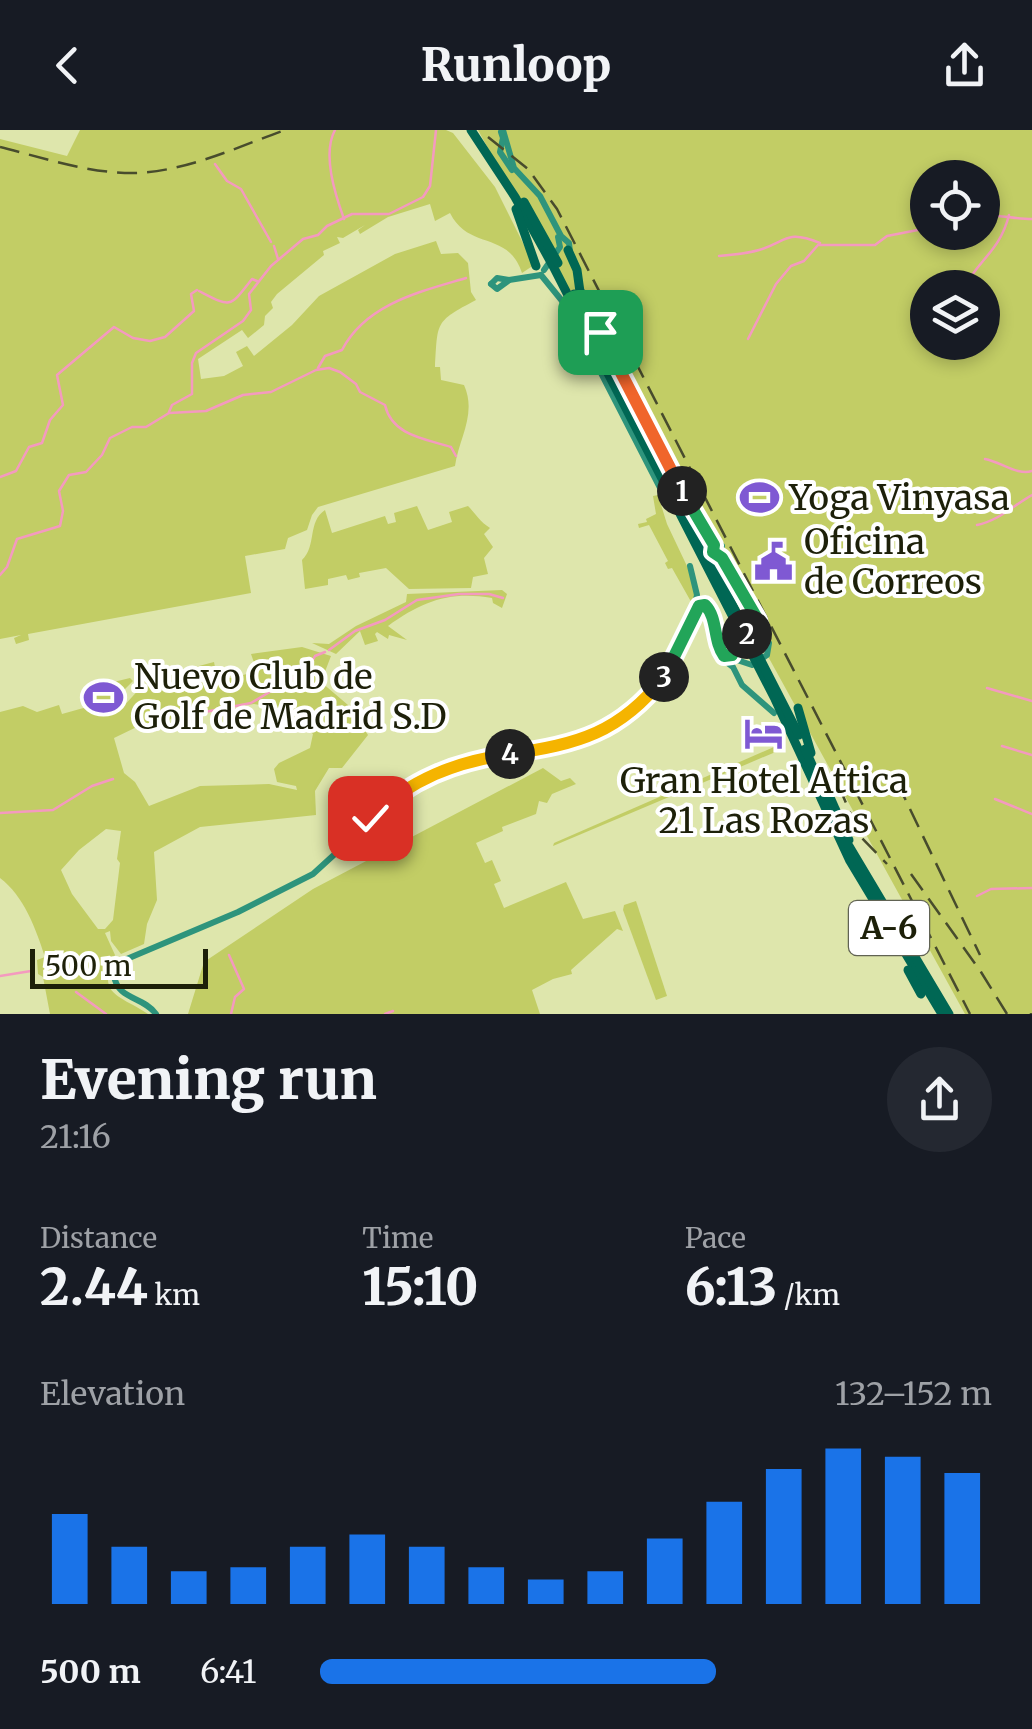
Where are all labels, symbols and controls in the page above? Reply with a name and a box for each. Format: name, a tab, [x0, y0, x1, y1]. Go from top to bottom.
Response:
text: Runloop	[421, 37, 611, 93]
icon: back	[40, 38, 95, 93]
icon: share	[937, 38, 992, 93]
map controls	[910, 160, 1000, 360]
button: locate	[910, 160, 1000, 250]
button: layers	[910, 270, 1000, 360]
pin	[558, 290, 643, 375]
icon: arrive	[573, 305, 628, 360]
pin: 1	[657, 466, 707, 516]
text: 1	[676, 473, 688, 509]
place label: Yoga Vinyasa	[788, 476, 1010, 520]
sports icon: Yoga Vinyasa	[738, 477, 780, 519]
place label: Oficina de Correos	[804, 520, 982, 604]
public building icon: Oficina de Correos	[753, 541, 795, 583]
pin: 2	[722, 609, 772, 659]
text: 2	[739, 616, 755, 652]
pin: 3	[639, 652, 689, 702]
place label: Nuevo Club de Golf de Madrid S.D	[134, 655, 447, 739]
text: 3	[656, 659, 672, 695]
sports icon: Nuevo Club de Golf de Madrid S.D	[83, 676, 125, 718]
hotel icon: Gran Hotel Attica 21 Las Rozas	[743, 713, 785, 755]
pin: 4	[485, 729, 535, 779]
text: 4	[501, 736, 519, 772]
place label: Gran Hotel Attica 21 Las Rozas	[620, 759, 908, 843]
pin	[328, 776, 413, 861]
icon: check	[343, 791, 398, 846]
road number: A-6	[849, 901, 929, 955]
scale bar	[30, 944, 208, 988]
text: 500 m	[45, 948, 132, 984]
text: Evening run	[40, 1045, 377, 1114]
button: share	[887, 1047, 992, 1152]
text: 21:16	[40, 1117, 111, 1157]
text: Distance	[40, 1220, 157, 1256]
text: Time	[362, 1220, 433, 1256]
text: Pace	[685, 1220, 746, 1256]
text: 2.44	[40, 1256, 148, 1319]
text: 15:10	[362, 1256, 478, 1319]
text: 6:13	[685, 1256, 777, 1319]
text: km	[148, 1277, 200, 1313]
text: /km	[777, 1277, 840, 1313]
text: Elevation	[40, 1374, 185, 1414]
text: 132–152 m	[835, 1374, 992, 1414]
text: 500 m	[40, 1652, 141, 1692]
text: 6:41	[200, 1652, 256, 1692]

